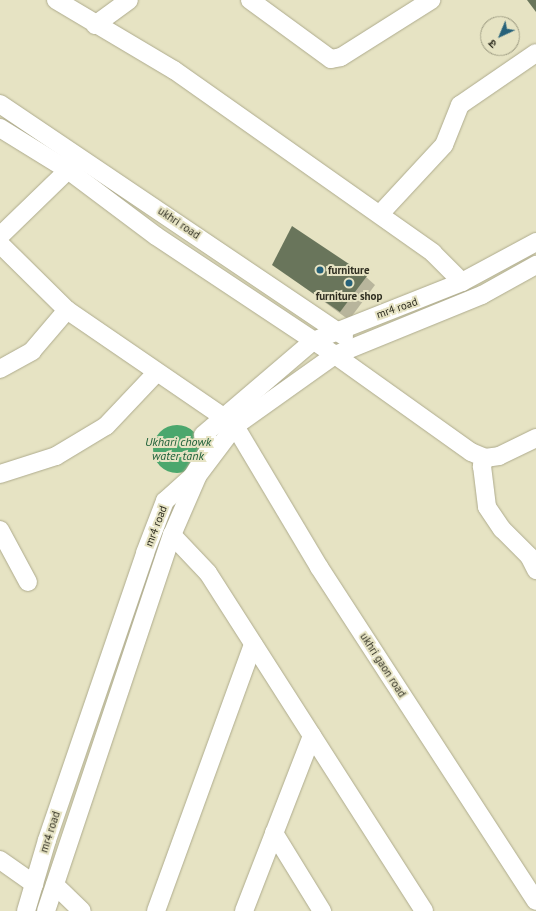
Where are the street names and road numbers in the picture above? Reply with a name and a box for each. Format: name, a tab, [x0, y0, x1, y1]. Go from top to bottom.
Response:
street label: ukhri road	[155, 204, 203, 242]
street label: mr4 road	[375, 295, 419, 321]
street label: mr4 road	[142, 504, 170, 548]
street label: ukhri gaon road	[357, 630, 409, 700]
street label: mr4 road	[37, 810, 63, 854]

